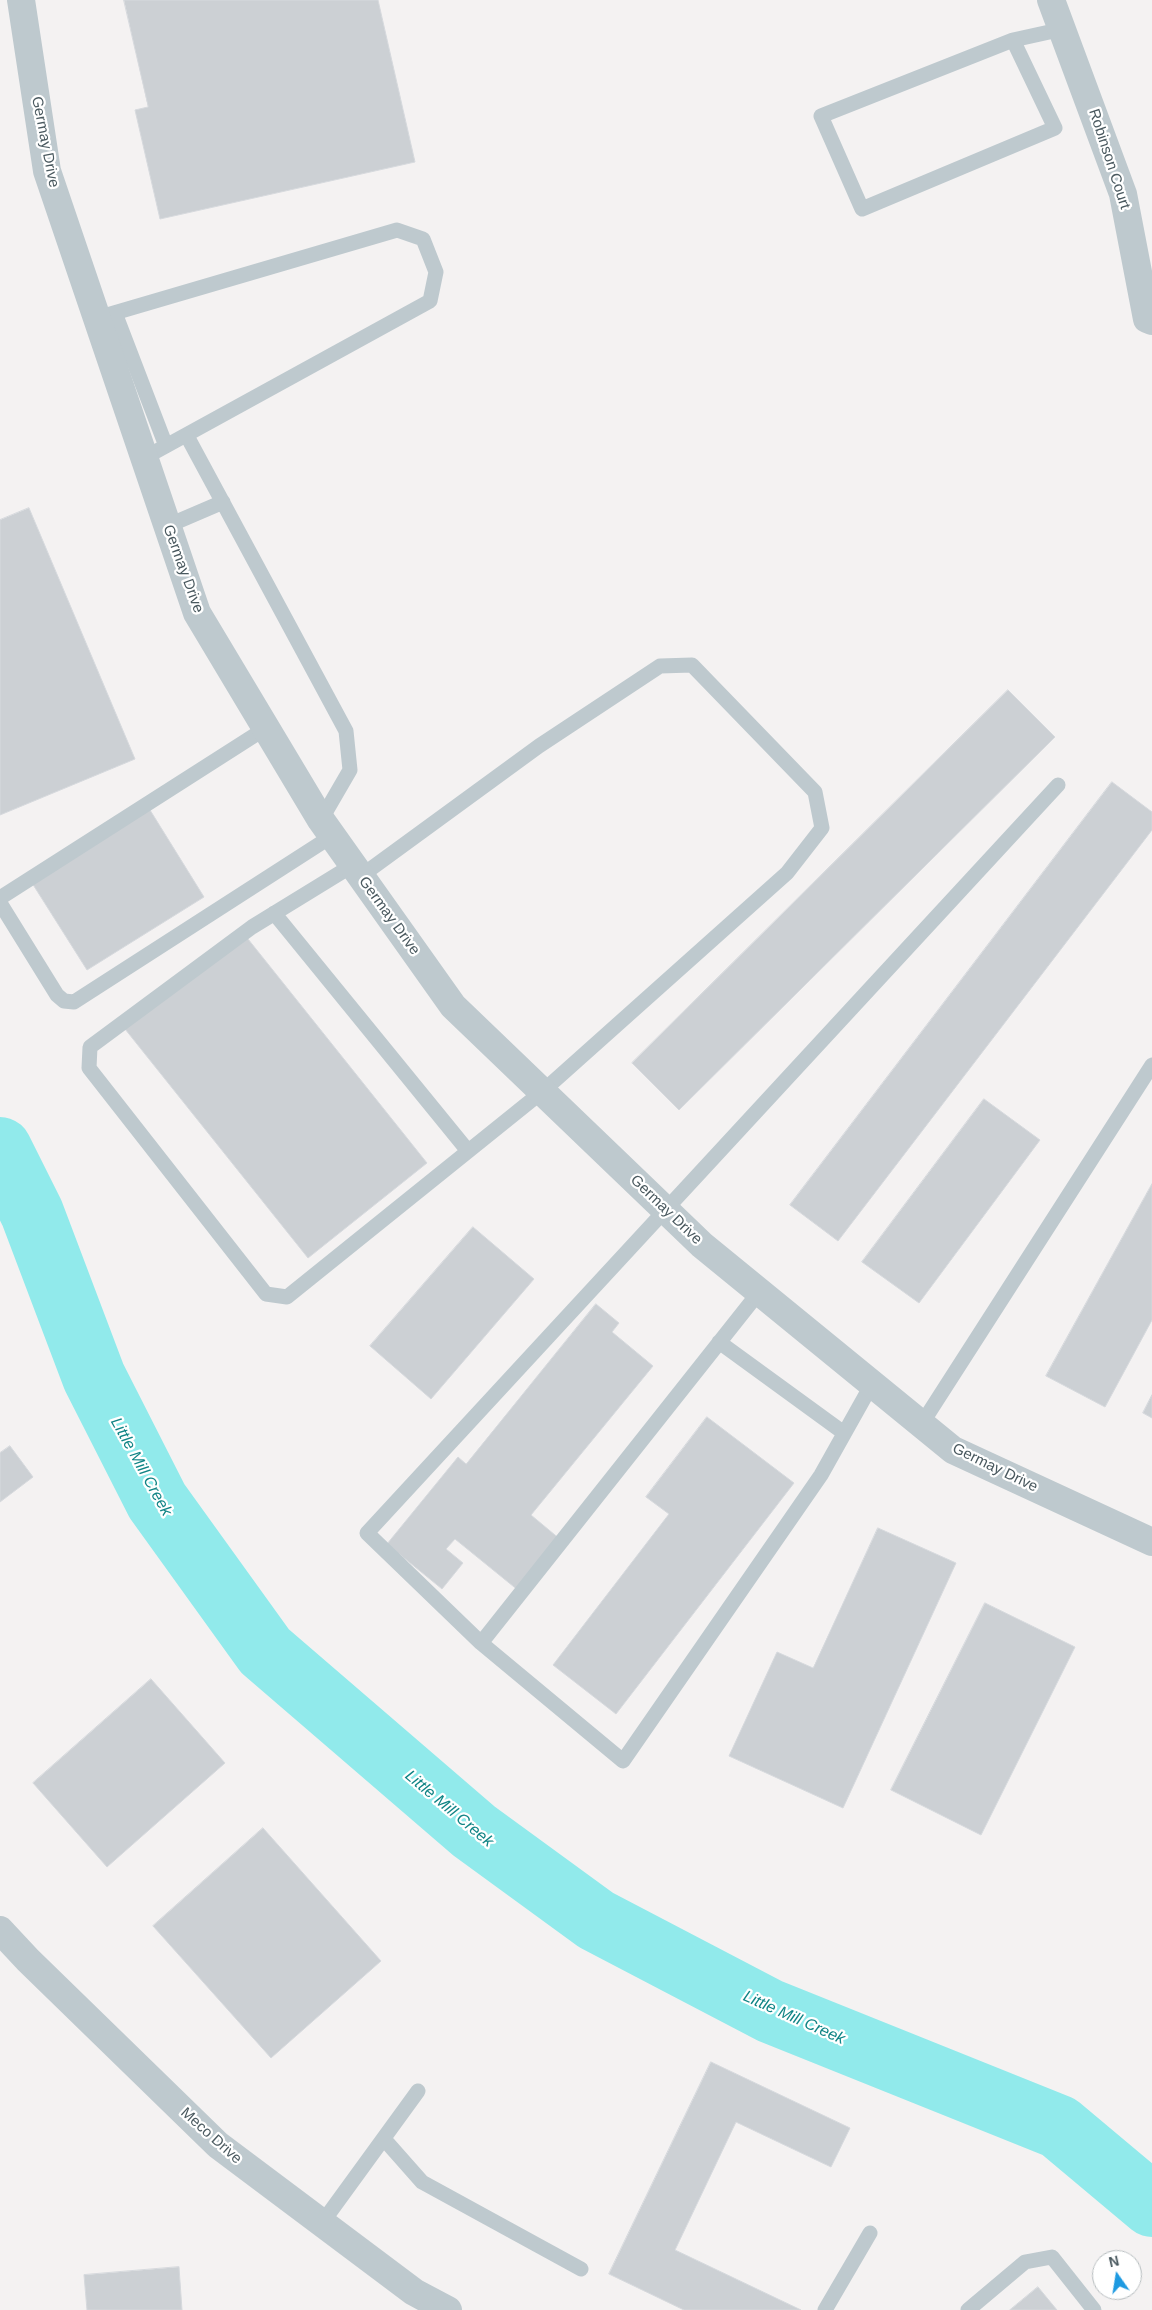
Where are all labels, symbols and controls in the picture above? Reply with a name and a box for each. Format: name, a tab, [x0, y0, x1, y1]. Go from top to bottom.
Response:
street label: Germay Drive	[27, 95, 63, 189]
street label: Robinson Court	[1084, 107, 1134, 211]
street label: Germay Drive	[159, 522, 207, 616]
street label: Germay Drive	[355, 873, 423, 959]
street label: Germay Drive	[626, 1171, 706, 1249]
water label: Little Mill Creek	[106, 1415, 176, 1519]
street label: Germay Drive	[949, 1440, 1041, 1496]
water label: Little Mill Creek	[401, 1766, 497, 1852]
water label: Little Mill Creek	[740, 1987, 848, 2049]
street label: Meco Drive	[177, 2104, 245, 2168]
north arrow	[1092, 2250, 1142, 2300]
text: N	[1107, 2252, 1121, 2270]

